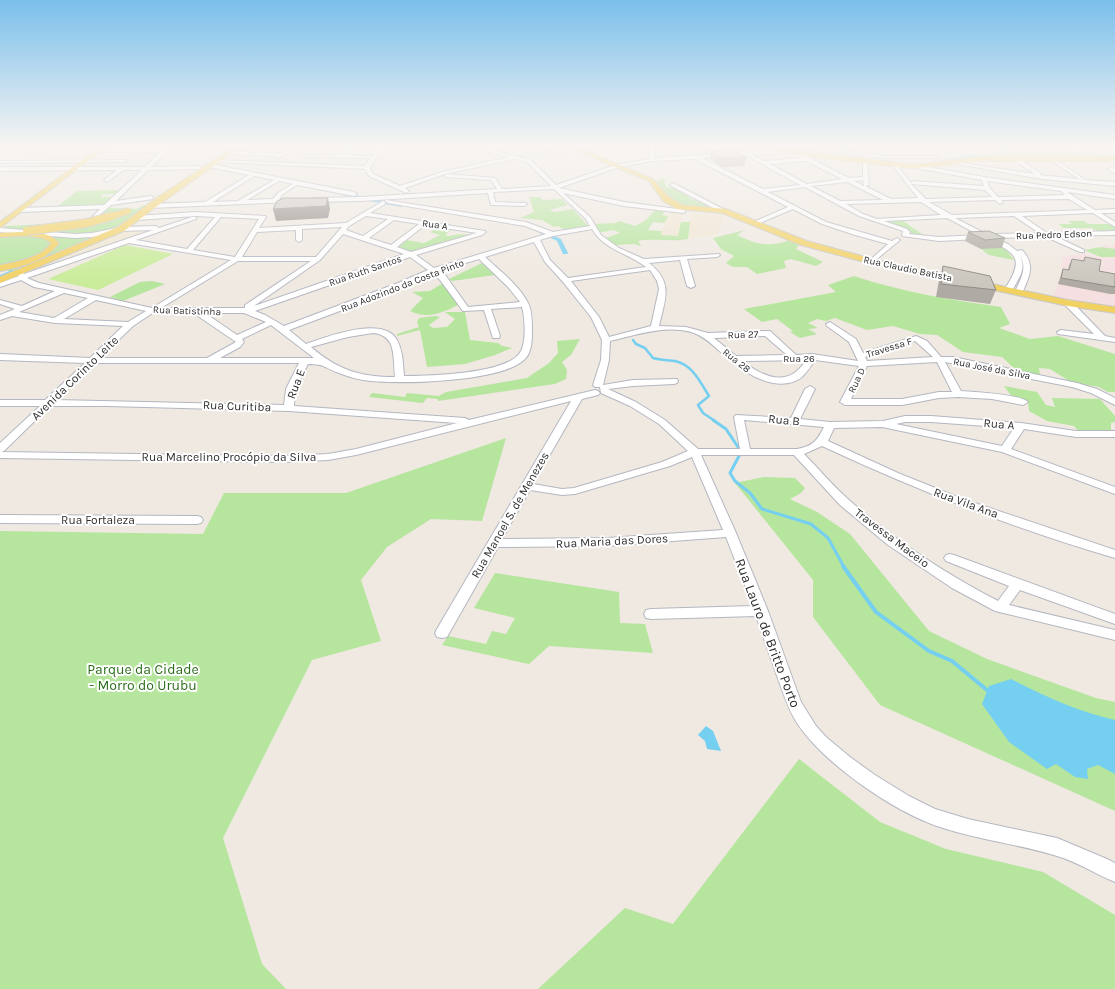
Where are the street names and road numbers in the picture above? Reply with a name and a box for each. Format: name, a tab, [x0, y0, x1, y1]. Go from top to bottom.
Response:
street label: Rua A	[421, 217, 449, 233]
street label: Rua Pedro Edson	[1016, 228, 1092, 242]
street label: Rua Ruth Santos	[327, 253, 403, 289]
street label: Rua Claudio Batista	[862, 254, 953, 284]
street label: Rua Adozindo da Costa Pinto	[339, 257, 466, 315]
street label: Rua Batistinha	[153, 304, 221, 318]
street label: Rua 27	[728, 328, 759, 342]
street label: Avenida Corinto Leite	[29, 333, 121, 423]
street label: Travessa F	[865, 335, 914, 361]
street label: Rua 28	[720, 346, 753, 375]
street label: Rua 26	[783, 353, 815, 365]
street label: Rua José da Silva	[952, 356, 1031, 382]
street label: Rua D	[846, 366, 868, 395]
street label: Rua E	[284, 367, 308, 401]
street label: Rua Curitiba	[203, 398, 271, 414]
street label: Rua B	[768, 412, 800, 428]
street label: Rua A	[983, 416, 1015, 432]
street label: Rua Manoel S. de Menezes	[468, 449, 552, 581]
street label: Rua Marcelino Procópio da Silva	[142, 450, 316, 464]
street label: Rua Vila Ana	[932, 485, 1000, 521]
street label: Travessa Maceio	[852, 505, 932, 571]
street label: Rua Fortaleza	[61, 513, 135, 527]
street label: Rua Maria das Dores	[556, 531, 668, 551]
street label: Rua Lauro de Britto Porto	[731, 556, 804, 710]

